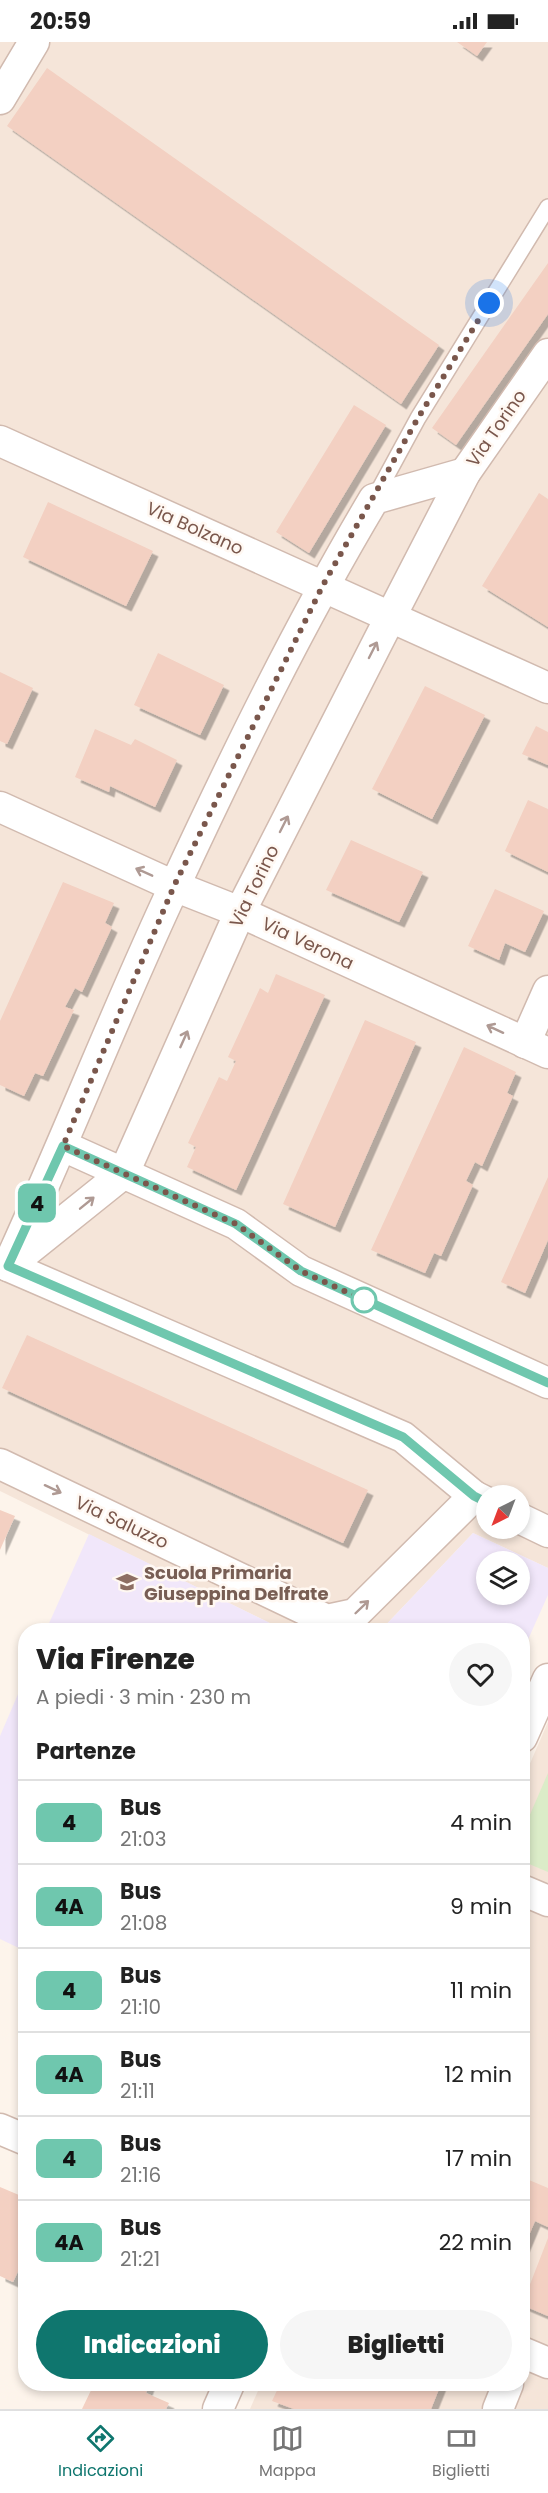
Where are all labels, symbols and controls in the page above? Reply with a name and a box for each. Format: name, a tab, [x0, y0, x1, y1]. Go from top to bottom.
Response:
text: 20:59	[30, 6, 91, 37]
your location	[474, 288, 504, 318]
street label: Via Torino	[460, 384, 532, 472]
street label: Via Bolzano	[142, 495, 248, 561]
one-way arrow	[368, 642, 379, 660]
one-way arrow	[279, 816, 291, 834]
street label: Via Torino	[223, 841, 285, 931]
one-way arrow	[136, 866, 154, 878]
street label: Via Verona	[258, 911, 358, 975]
one-way arrow	[486, 1023, 504, 1034]
one-way arrow	[178, 1030, 190, 1048]
line badge: 4	[18, 1184, 57, 1222]
text: 4	[30, 1189, 44, 1218]
one-way arrow	[78, 1196, 94, 1209]
unlabelled marker	[351, 1287, 377, 1313]
one-way arrow	[43, 1483, 61, 1495]
north arrow	[476, 1485, 530, 1539]
map controls	[476, 1485, 530, 1605]
street label: Via Saluzzo	[71, 1490, 173, 1554]
button: layers	[476, 1551, 530, 1605]
place label: Scuola Primaria Giuseppina Delfrate	[144, 1560, 329, 1606]
school or university icon: Scuola Primaria Giuseppina Delfrate	[115, 1570, 139, 1594]
one-way arrow	[354, 1600, 369, 1615]
text: Via Firenze	[36, 1640, 195, 1679]
button: heart	[449, 1643, 512, 1706]
text: A piedi · 3 min · 230 m	[36, 1683, 251, 1711]
text: Partenze	[36, 1736, 136, 1767]
text: Bus	[120, 1792, 162, 1823]
text: 4 min	[450, 1807, 512, 1838]
text: 4	[62, 1808, 76, 1837]
text: 21:03	[120, 1825, 167, 1853]
text: Bus	[120, 1876, 162, 1907]
text: 9 min	[450, 1891, 512, 1922]
text: 4A	[54, 1892, 84, 1921]
text: 21:08	[120, 1909, 167, 1937]
text: Bus	[120, 1960, 162, 1991]
text: 11 min	[450, 1975, 512, 2006]
text: 4	[62, 1976, 76, 2005]
text: 21:10	[120, 1993, 161, 2021]
text: Bus	[120, 2044, 162, 2075]
text: 12 min	[444, 2059, 512, 2090]
text: 4A	[54, 2060, 84, 2089]
text: 21:11	[120, 2077, 155, 2105]
text: Bus	[120, 2128, 162, 2159]
text: 17 min	[445, 2143, 512, 2174]
text: 4	[62, 2144, 76, 2173]
text: 21:16	[120, 2161, 161, 2189]
text: Bus	[120, 2212, 162, 2243]
text: 22 min	[439, 2227, 512, 2258]
text: 4A	[54, 2228, 84, 2257]
text: 21:21	[120, 2245, 160, 2273]
button: Indicazioni	[36, 2310, 268, 2379]
button: Biglietti	[280, 2310, 512, 2379]
tab: Indicazioni	[58, 2422, 143, 2483]
tab: Mappa	[259, 2422, 316, 2483]
tab: Biglietti	[432, 2422, 490, 2483]

